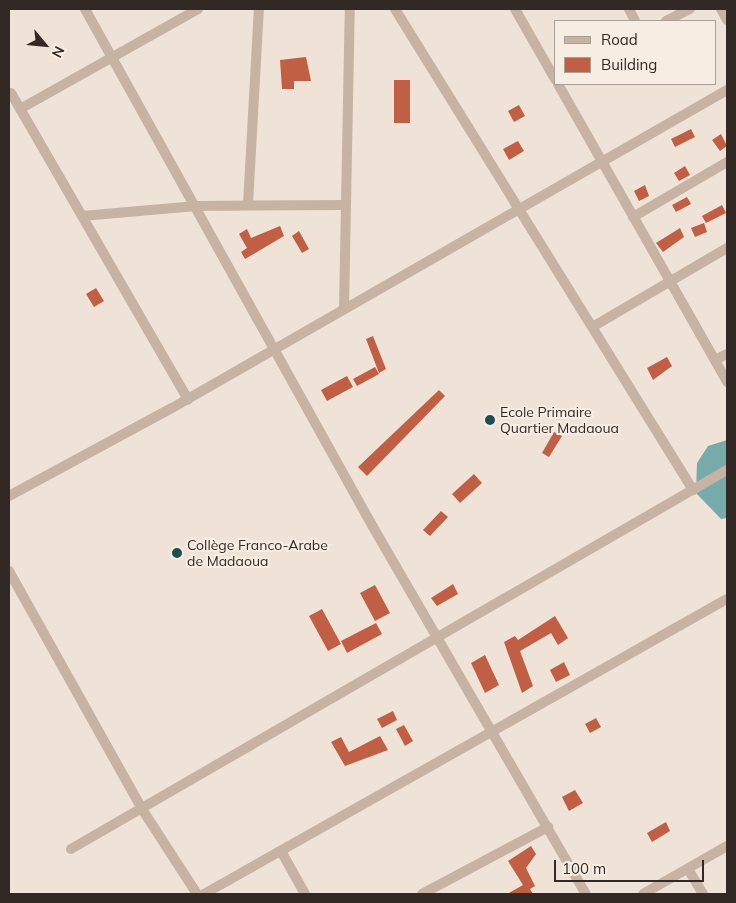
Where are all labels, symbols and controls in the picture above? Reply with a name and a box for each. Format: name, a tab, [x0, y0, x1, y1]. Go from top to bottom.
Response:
north arrow	[20, 20, 70, 70]
legend	[554, 20, 716, 85]
text: Road	[601, 30, 638, 49]
text: N	[48, 43, 69, 61]
text: Building	[601, 55, 657, 74]
place label: Ecole Primaire Quartier Madaoua	[500, 404, 619, 437]
marker: Ecole Primaire Quartier Madaoua	[484, 414, 496, 426]
place label: Collège Franco-Arabe de Madaoua	[187, 537, 328, 570]
marker: Collège Franco-Arabe de Madaoua	[171, 547, 183, 559]
scale bar	[556, 850, 706, 882]
text: 100 m	[562, 859, 606, 878]

